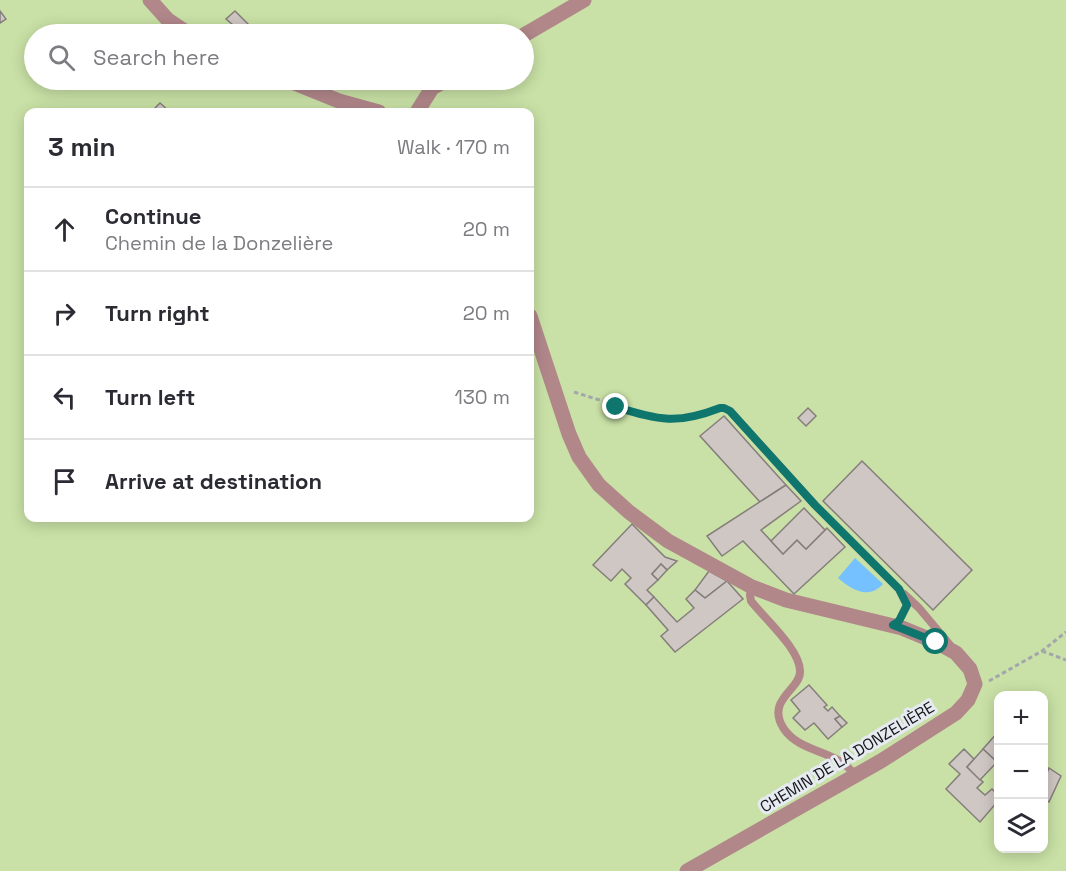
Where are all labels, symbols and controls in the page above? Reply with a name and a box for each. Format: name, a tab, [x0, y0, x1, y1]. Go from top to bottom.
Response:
search box	[24, 24, 534, 90]
icon: search	[45, 41, 78, 74]
text: Search here	[93, 43, 220, 71]
text: 3 min	[48, 130, 116, 164]
text: Walk · 170 m	[397, 134, 510, 160]
text: Continue	[105, 202, 201, 230]
icon: ahead	[48, 213, 81, 246]
text: 20 m	[463, 216, 510, 242]
text: Chemin de la Donzelière	[105, 230, 333, 256]
icon: right	[48, 297, 81, 330]
text: Turn right	[105, 299, 210, 327]
text: 20 m	[463, 300, 510, 326]
icon: left	[48, 381, 81, 414]
text: Turn left	[105, 383, 195, 411]
text: 130 m	[454, 384, 510, 410]
route end	[602, 393, 628, 419]
icon: arrive	[48, 465, 81, 498]
text: Arrive at destination	[105, 467, 322, 495]
route start	[922, 628, 948, 654]
map controls	[994, 691, 1048, 853]
button: +	[994, 691, 1048, 745]
street label: CHEMIN DE LA DONZELIÈRE	[756, 697, 938, 817]
button: −	[994, 745, 1048, 799]
button: layers	[994, 799, 1048, 853]

